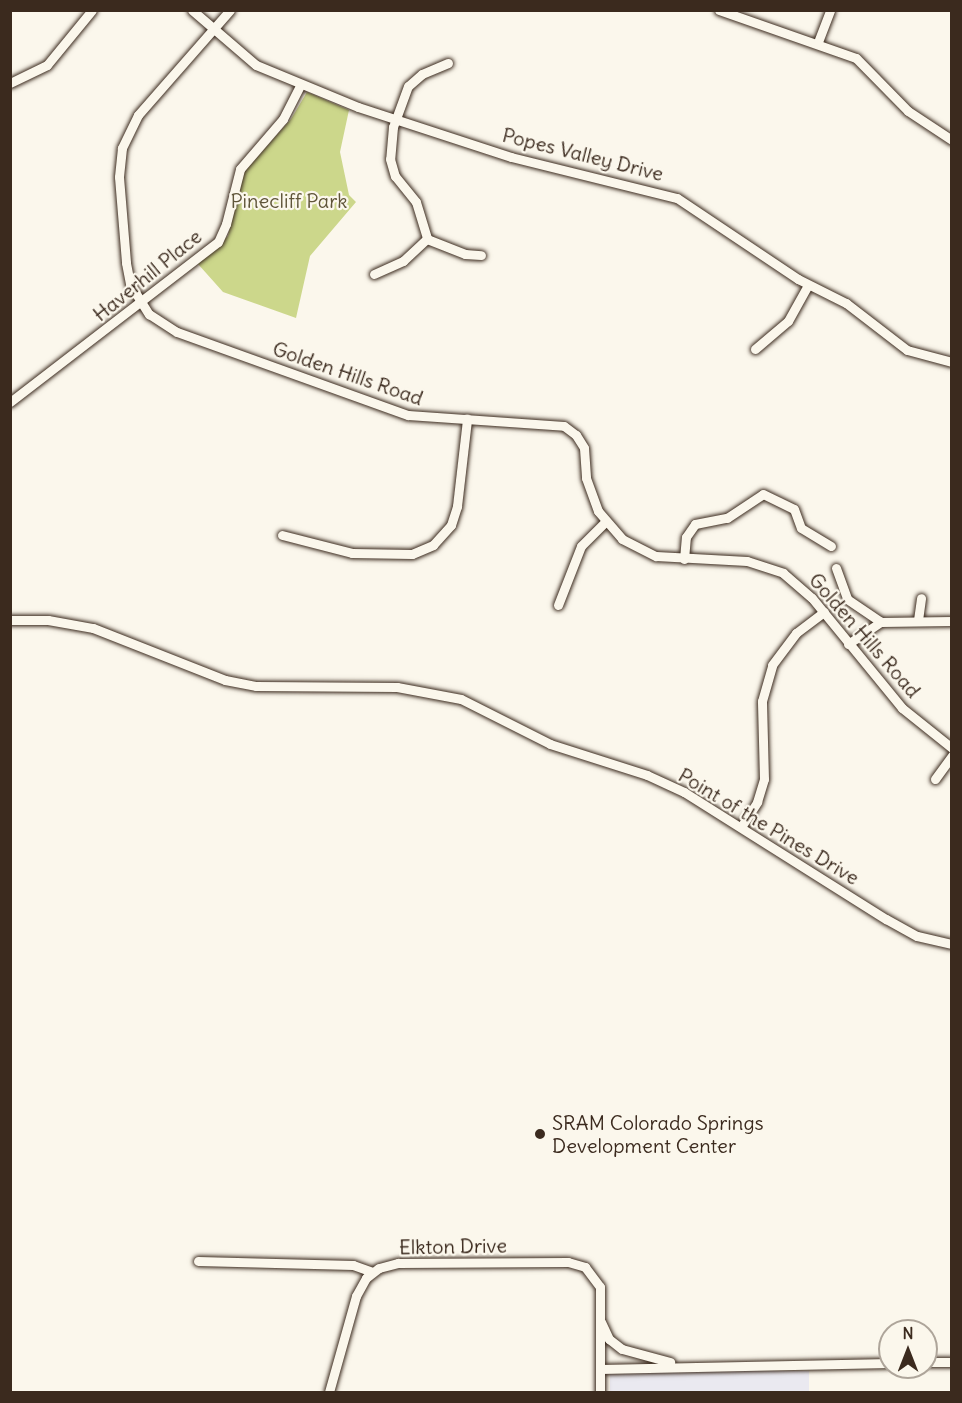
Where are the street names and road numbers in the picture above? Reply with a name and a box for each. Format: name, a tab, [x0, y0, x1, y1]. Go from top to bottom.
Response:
street label: Popes Valley Drive	[500, 122, 666, 186]
street label: Haverhill Place	[88, 224, 206, 326]
street label: Golden Hills Road	[270, 336, 426, 410]
street label: Golden Hills Road	[804, 568, 926, 702]
street label: Point of the Pines Drive	[674, 763, 864, 889]
street label: Elkton Drive	[399, 1233, 507, 1259]

